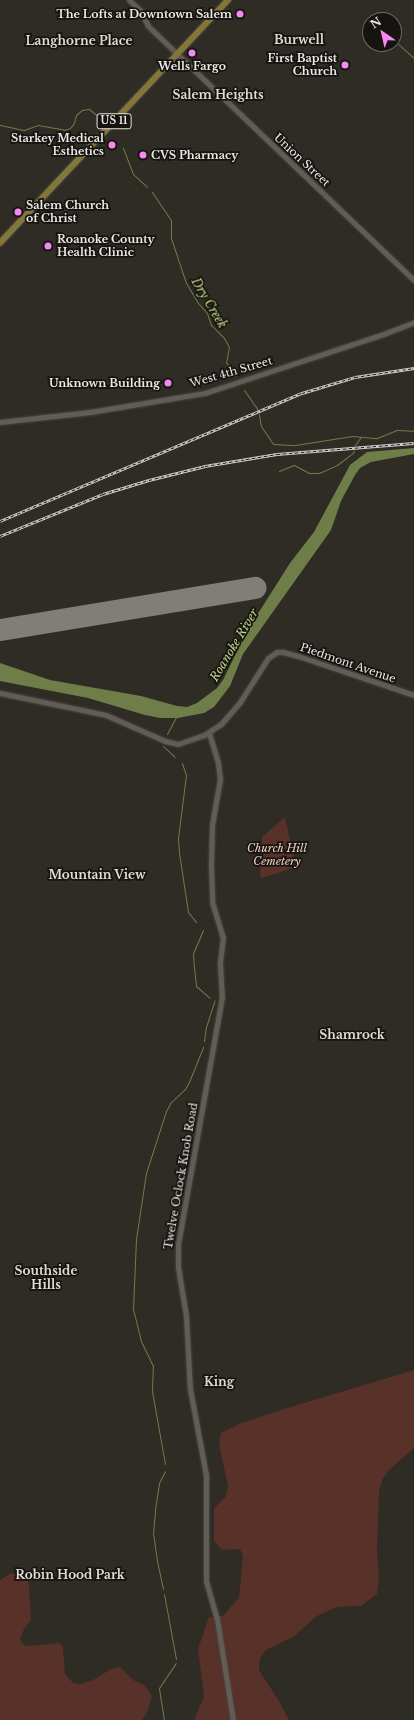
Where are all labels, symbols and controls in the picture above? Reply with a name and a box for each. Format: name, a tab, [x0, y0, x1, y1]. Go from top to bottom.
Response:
place label: The Lofts at Downtown Salem	[57, 7, 232, 21]
marker: The Lofts at Downtown Salem	[235, 9, 245, 19]
north arrow	[362, 12, 402, 52]
text: N	[368, 14, 384, 32]
district label: Burwell	[274, 33, 324, 47]
district label: Langhorne Place	[26, 34, 132, 48]
marker: Wells Fargo	[187, 48, 197, 58]
place label: First Baptist Church	[267, 52, 337, 78]
place label: Wells Fargo	[158, 59, 226, 73]
marker: First Baptist Church	[340, 60, 350, 70]
district label: Salem Heights	[172, 88, 264, 102]
road number: US 11	[96, 113, 132, 129]
street label: Union Street	[271, 131, 333, 189]
place label: Starkey Medical Esthetics	[11, 132, 104, 158]
marker: Starkey Medical Esthetics	[107, 140, 117, 150]
place label: CVS Pharmacy	[151, 148, 238, 162]
marker: CVS Pharmacy	[138, 150, 148, 160]
place label: Salem Church of Christ	[26, 199, 109, 225]
marker: Salem Church of Christ	[13, 207, 23, 217]
place label: Roanoke County Health Clinic	[57, 233, 154, 259]
marker: Roanoke County Health Clinic	[42, 240, 54, 252]
water label: Dry Creek	[188, 275, 230, 331]
street label: West 4th Street	[188, 354, 274, 390]
place label: Unknown Building	[49, 376, 160, 390]
marker: Unknown Building	[163, 378, 173, 388]
water label: Roanoke River	[207, 606, 261, 684]
street label: Piedmont Avenue	[298, 640, 398, 686]
park label: Church Hill Cemetery	[247, 842, 307, 868]
district label: Mountain View	[48, 868, 146, 882]
district label: Shamrock	[319, 1028, 385, 1042]
street label: Twelve Oclock Knob Road	[162, 1102, 200, 1250]
district label: Southside Hills	[15, 1264, 77, 1292]
district label: King	[204, 1375, 234, 1389]
district label: Robin Hood Park	[15, 1568, 125, 1582]

